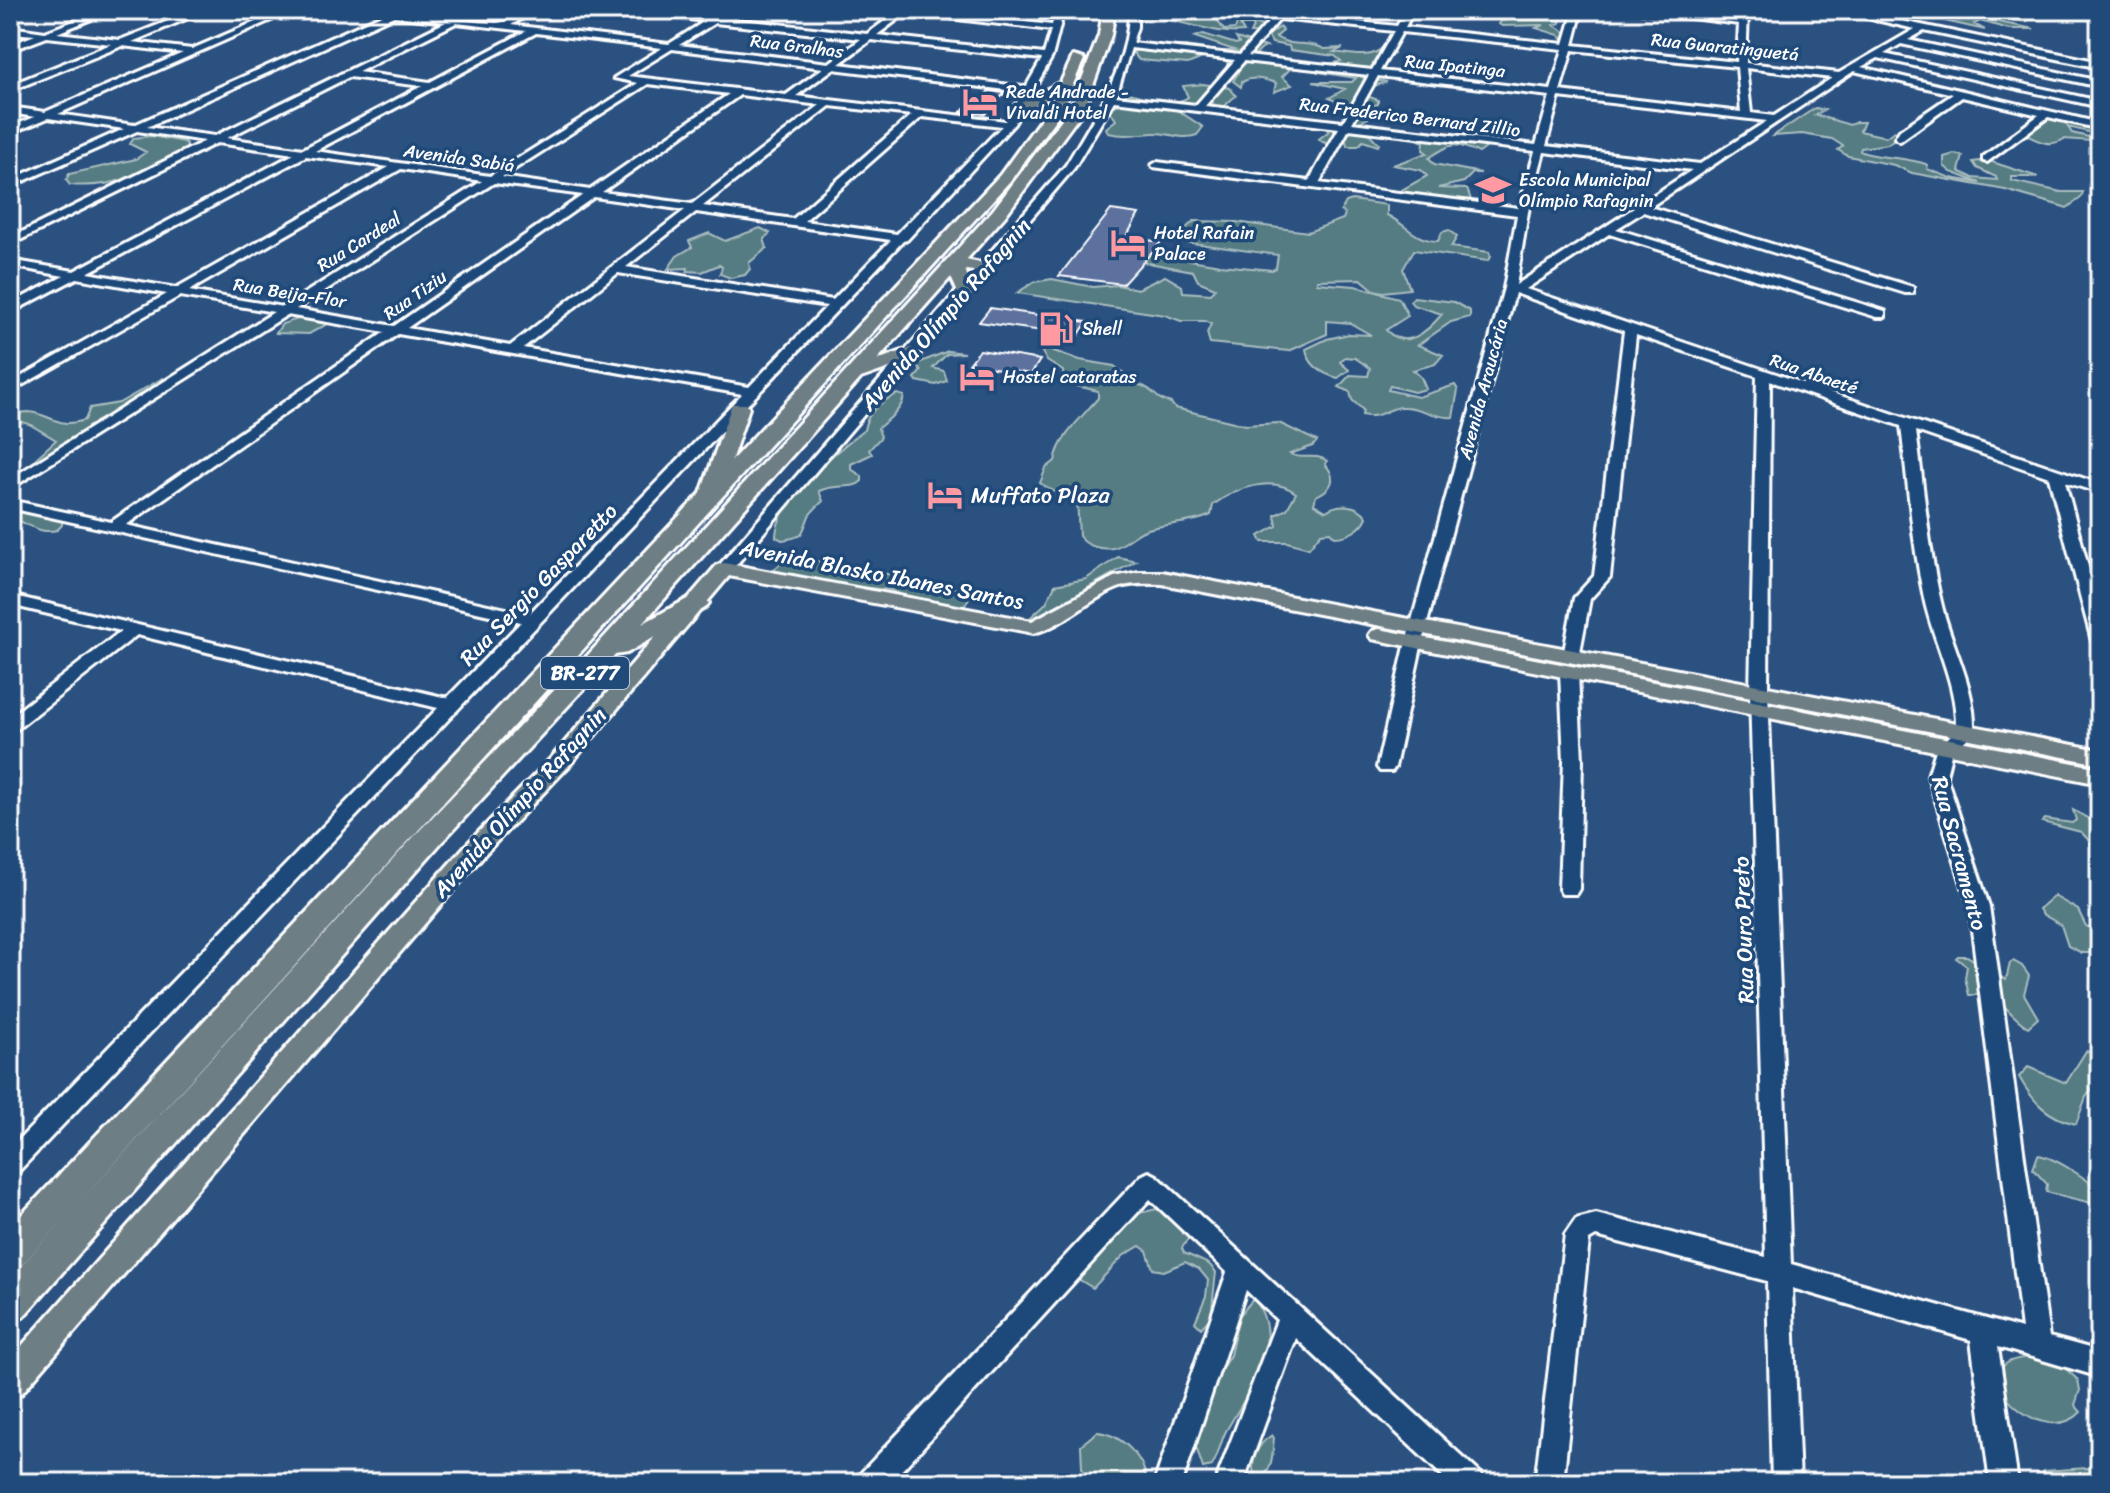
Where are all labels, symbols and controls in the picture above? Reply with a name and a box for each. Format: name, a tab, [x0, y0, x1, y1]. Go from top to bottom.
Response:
street label: Rua Guaratinguetá	[1650, 23, 1800, 71]
street label: Rua Gralhas	[748, 24, 846, 68]
street label: Rua Ipatinga	[1403, 45, 1508, 87]
place label: Rede Andrade - Vivaldi Hotel	[1006, 76, 1129, 129]
hotel icon: Rede Andrade - Vivaldi Hotel	[961, 83, 999, 121]
street label: Rua Frederico Bernard Zillio	[1298, 88, 1522, 146]
street label: Avenida Sabiá	[401, 134, 516, 182]
place label: Escola Municipal Olímpio Rafagnin	[1519, 164, 1654, 217]
school or university icon: Escola Municipal Olímpio Rafagnin	[1474, 171, 1512, 209]
street label: Rua Cardeal	[310, 203, 408, 281]
street label: Avenida Olímpio Rafagnin	[849, 208, 1041, 421]
place label: Hotel Rafain Palace	[1154, 217, 1255, 270]
hotel icon: Hotel Rafain Palace	[1109, 224, 1147, 262]
street label: Rua Tiziu	[376, 261, 454, 329]
street label: Rua Beija-Flor	[231, 268, 350, 318]
fuel station icon: Shell	[1037, 310, 1075, 348]
place label: Shell	[1082, 313, 1123, 345]
street label: Avenida Araucária	[1449, 315, 1517, 464]
street label: Rua Abaeté	[1766, 344, 1862, 404]
hotel icon: Hostel cataratas	[958, 358, 996, 396]
place label: Hostel cataratas	[1003, 361, 1137, 393]
hotel icon: Muffato Plaza	[926, 476, 964, 514]
place label: Muffato Plaza	[971, 476, 1111, 515]
street label: Rua Sergio Gasparetto	[450, 493, 627, 675]
street label: Avenida Blasko Ibanes Santos	[736, 528, 1027, 621]
road number: BR-277	[541, 657, 629, 689]
street label: Avenida Olímpio Rafagnin	[422, 698, 616, 908]
street label: Rua Sacramento	[1920, 772, 1999, 935]
street label: Rua Ouro Preto	[1721, 856, 1766, 1004]

